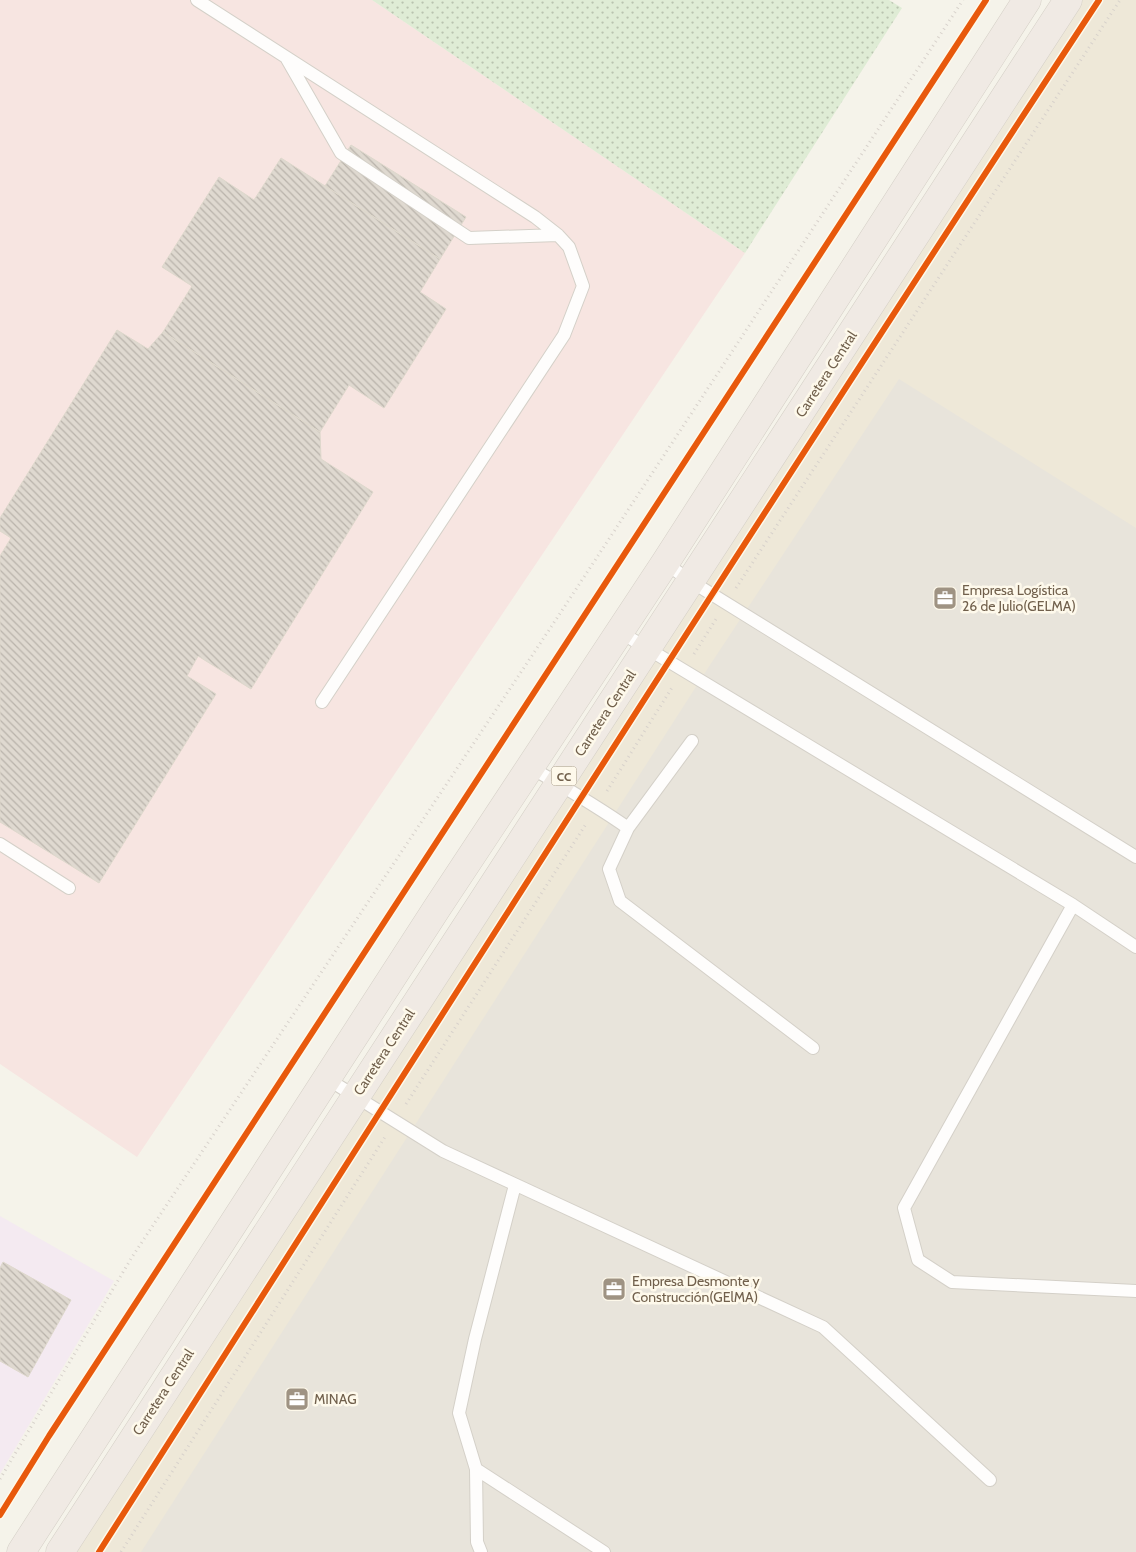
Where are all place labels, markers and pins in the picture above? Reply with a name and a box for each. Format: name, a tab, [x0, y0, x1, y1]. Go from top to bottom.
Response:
place label: Empresa Logística 26 de Julio(GELMA)	[962, 581, 1076, 615]
office icon: Empresa Logística 26 de Julio(GELMA)	[932, 585, 958, 611]
place label: Empresa Desmonte y Construcción(GElMA)	[632, 1272, 760, 1306]
office icon: Empresa Desmonte y Construcción(GElMA)	[601, 1276, 627, 1302]
office icon: MINAG	[284, 1386, 310, 1412]
place label: MINAG	[314, 1390, 357, 1408]

